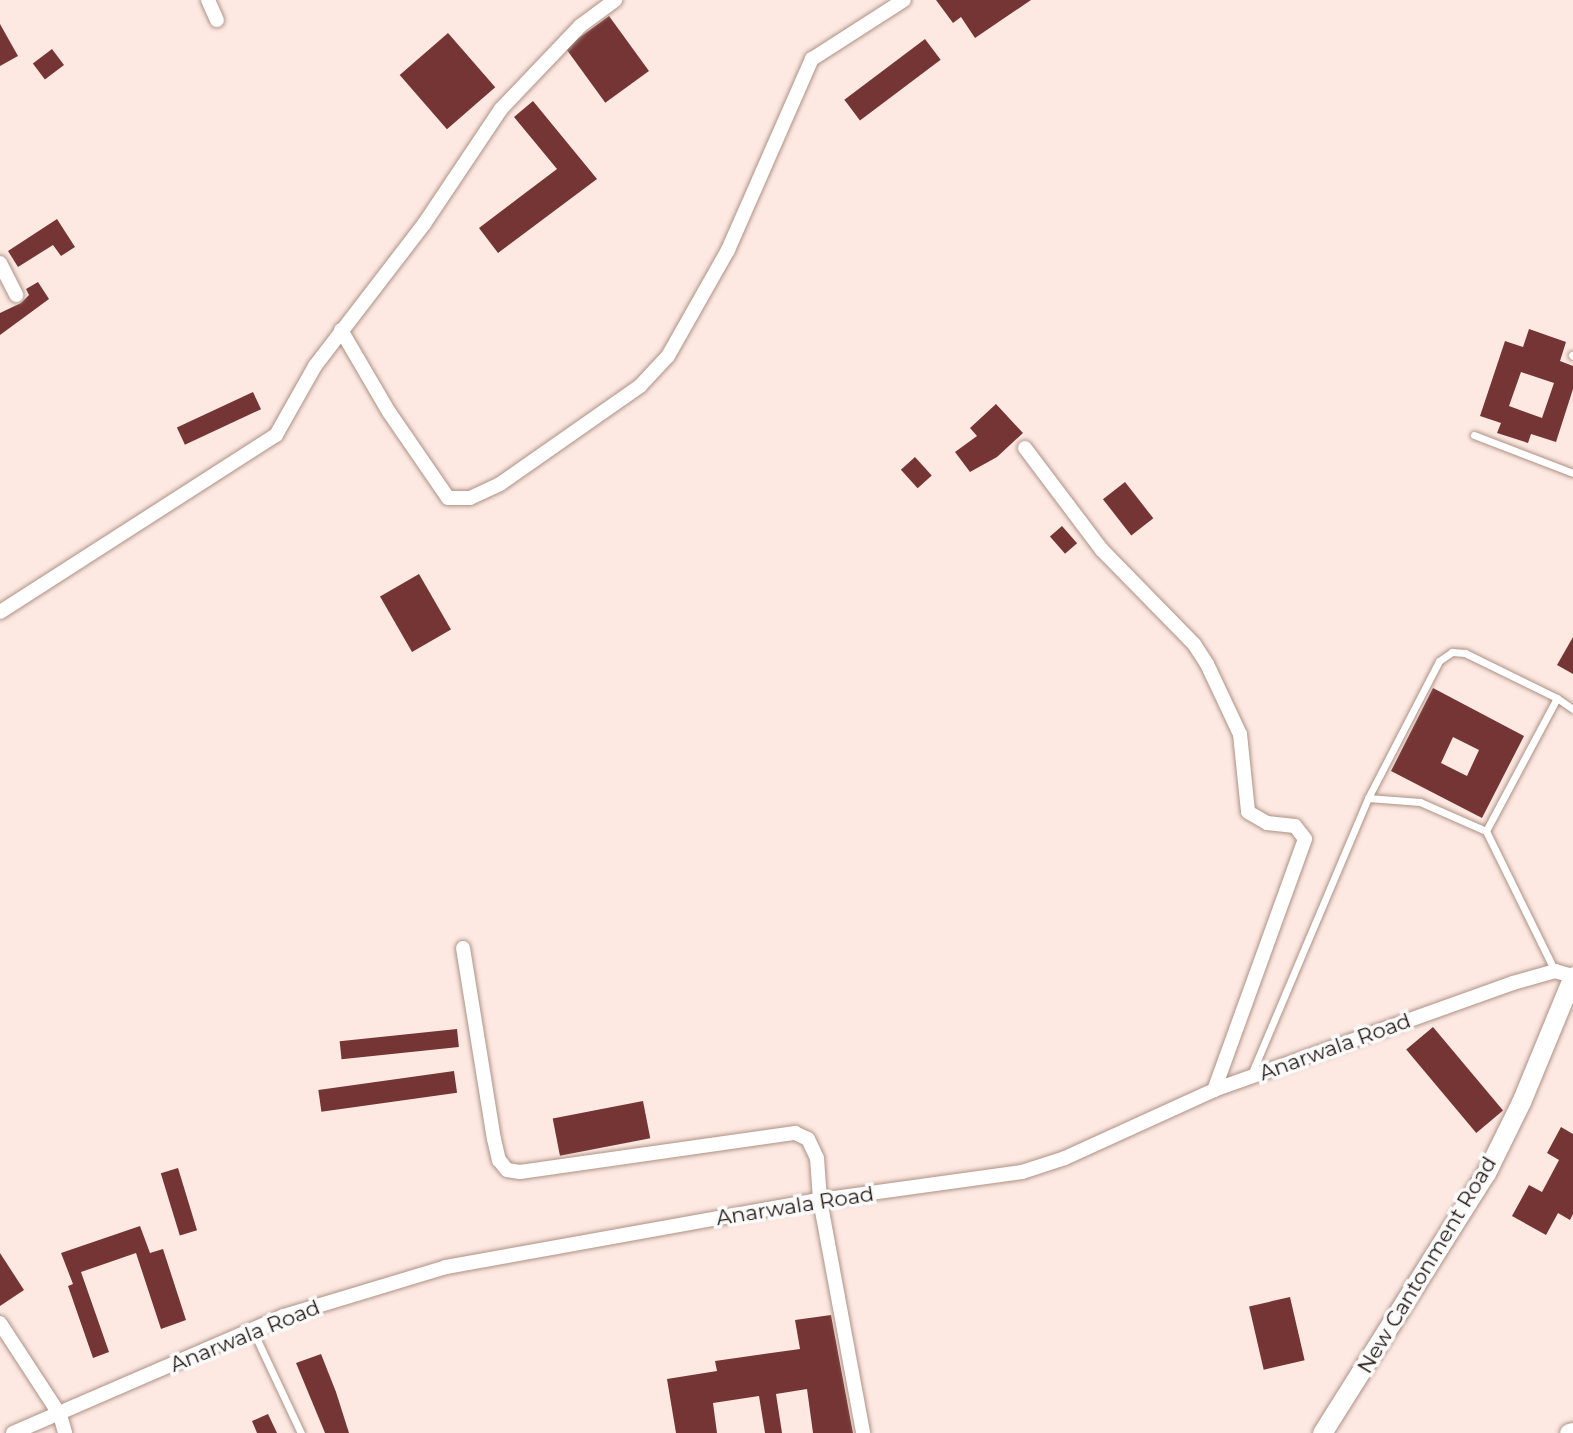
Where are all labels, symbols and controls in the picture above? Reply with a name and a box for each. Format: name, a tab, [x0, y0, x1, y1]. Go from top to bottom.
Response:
street label: Anarwala Road	[1256, 1008, 1414, 1086]
street label: New Cantonment Road	[1352, 1152, 1502, 1378]
street label: Anarwala Road	[714, 1181, 876, 1231]
street label: Anarwala Road	[166, 1294, 324, 1378]

